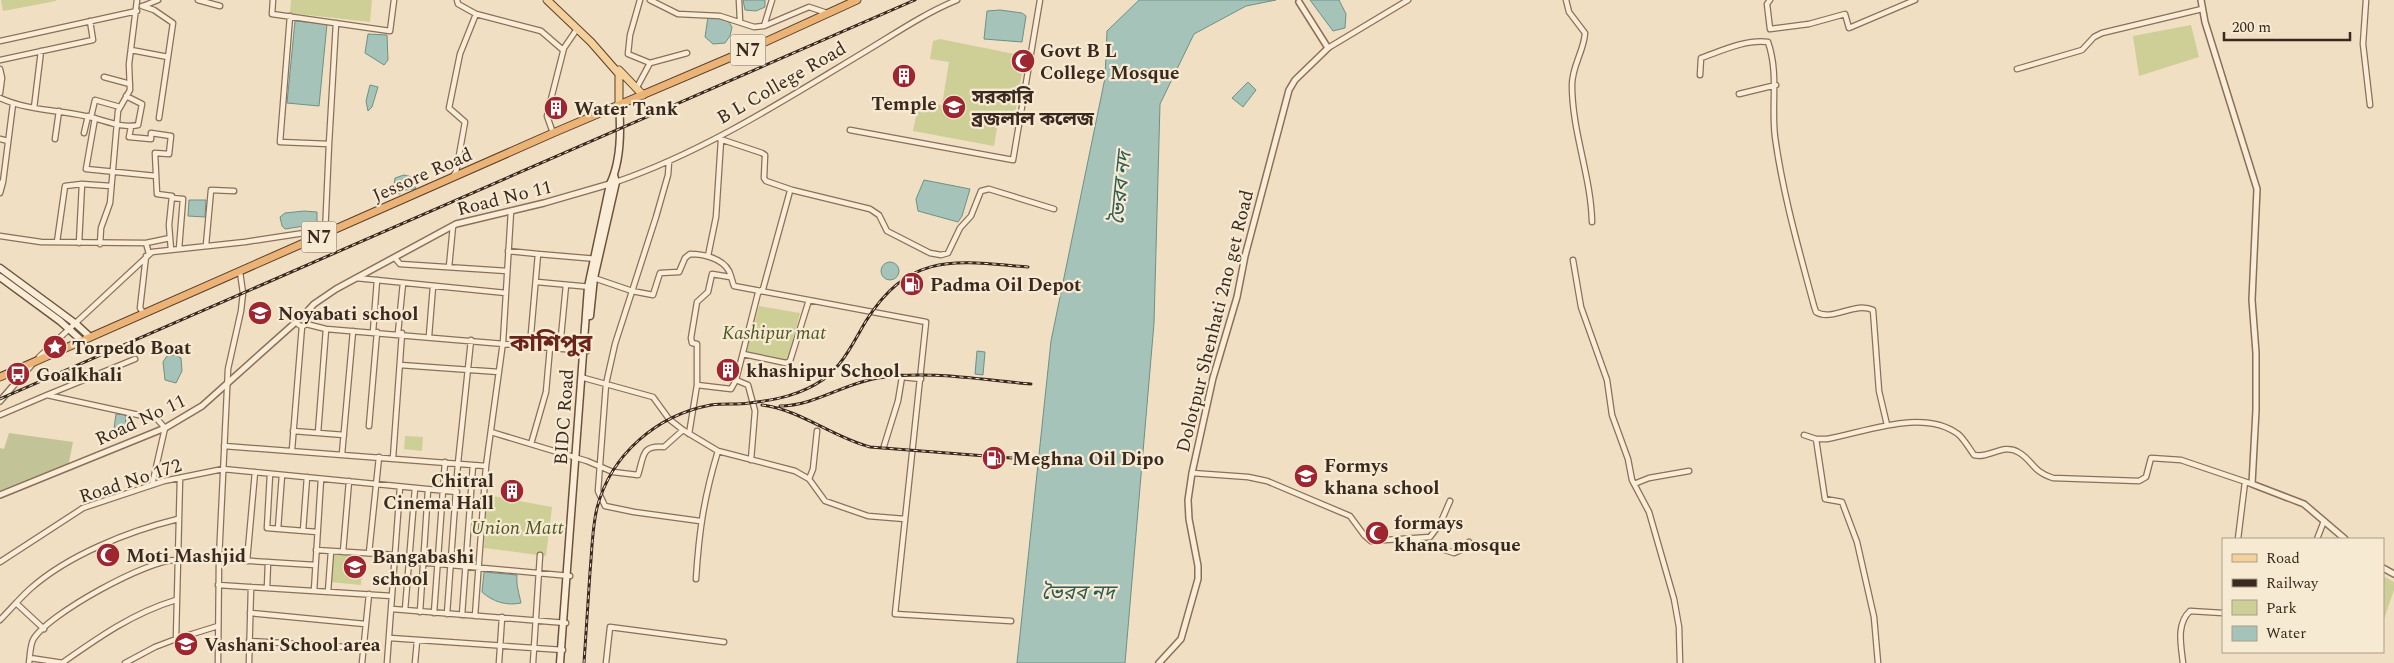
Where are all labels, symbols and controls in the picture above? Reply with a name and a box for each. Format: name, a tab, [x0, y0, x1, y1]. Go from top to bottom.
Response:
scale bar	[2224, 10, 2350, 42]
text: 200 m	[2232, 16, 2271, 39]
street label: B L College Road	[712, 34, 852, 132]
road number: N7	[730, 34, 766, 66]
place label: Govt B L College Mosque	[1040, 37, 1179, 88]
mosque icon: Govt B L College Mosque	[1010, 48, 1036, 74]
building icon: Temple	[891, 63, 917, 89]
place label: সরকারি ব্রজলাল কলেজ	[971, 83, 1095, 134]
place label: Temple	[871, 90, 937, 119]
school or university icon: সরকারি ব্রজলাল কলেজ	[941, 94, 967, 120]
building icon: Water Tank	[543, 95, 569, 121]
place label: Water Tank	[574, 95, 679, 124]
street label: Jessore Road	[368, 140, 477, 210]
water label: ভৈরব নদ	[1102, 146, 1140, 226]
street label: Road No 11	[454, 173, 555, 224]
street label: Dolotpur Shenhati 2no get Road	[1169, 187, 1262, 456]
road number: N7	[302, 222, 336, 252]
fuel station icon: Padma Oil Depot	[899, 271, 925, 297]
place label: Padma Oil Depot	[930, 271, 1081, 300]
school or university icon: Noyabati school	[247, 300, 273, 326]
place label: Noyabati school	[278, 300, 418, 329]
park label: Kashipur mat	[722, 319, 827, 348]
district label: কাশিপুর	[509, 326, 593, 362]
place icon: Torpedo Boat	[42, 334, 68, 360]
place label: Torpedo Boat	[72, 334, 191, 363]
building icon: khashipur School	[715, 357, 741, 383]
place label: khashipur School	[746, 357, 900, 386]
bus stop icon: Goalkhali	[5, 361, 31, 387]
place label: Goalkhali	[36, 361, 122, 390]
street label: BIDC Road	[547, 368, 582, 466]
street label: Road No 11	[91, 387, 191, 454]
fuel station icon: Meghna Oil Dipo	[981, 445, 1007, 471]
place label: Meghna Oil Dipo	[1012, 445, 1164, 474]
street label: Road No 172	[75, 451, 185, 512]
place label: Formys khana school	[1324, 452, 1439, 503]
school or university icon: Formys khana school	[1293, 463, 1319, 489]
place label: Chitral Cinema Hall	[383, 467, 494, 518]
building icon: Chitral Cinema Hall	[499, 478, 525, 504]
place label: formays khana mosque	[1394, 509, 1521, 560]
park label: Union Matt	[471, 514, 564, 543]
mosque icon: formays khana mosque	[1364, 520, 1390, 546]
legend	[2222, 538, 2384, 653]
mosque icon: Moti Mashjid	[95, 542, 121, 568]
place label: Moti Mashjid	[126, 542, 246, 571]
place label: Bangabashi school	[372, 543, 474, 594]
text: Road	[2266, 547, 2300, 570]
school or university icon: Bangabashi school	[342, 554, 368, 580]
text: Railway	[2266, 572, 2319, 595]
water label: ভৈরব নদ	[1042, 578, 1118, 608]
text: Park	[2266, 597, 2297, 620]
text: Water	[2266, 622, 2306, 645]
school or university icon: Vashani School area	[173, 631, 199, 657]
place label: Vashani School area	[204, 631, 381, 660]

